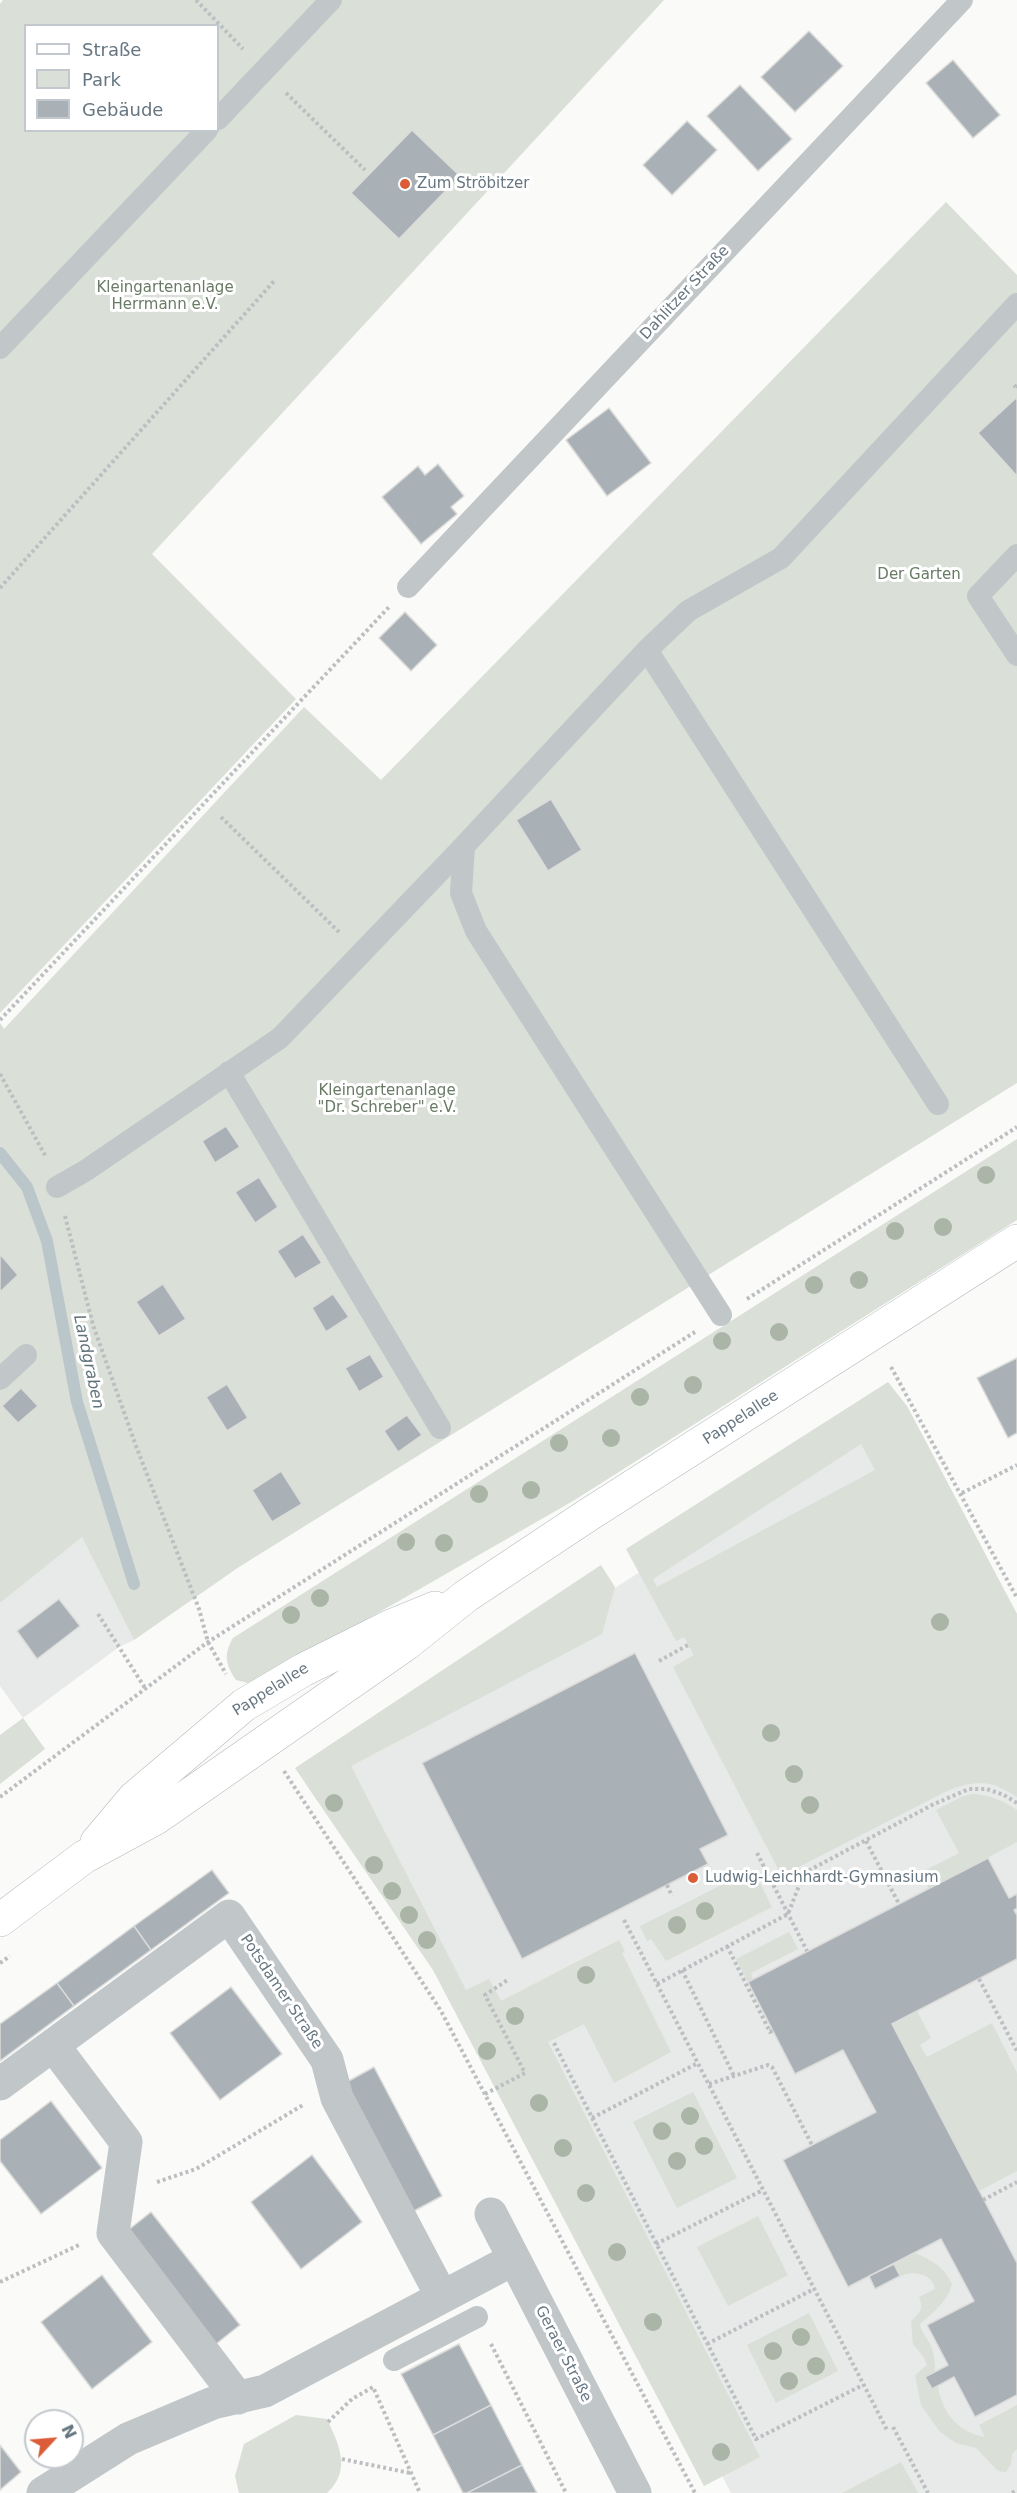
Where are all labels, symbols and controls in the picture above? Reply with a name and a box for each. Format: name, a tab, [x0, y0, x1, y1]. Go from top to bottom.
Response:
legend	[24, 24, 219, 132]
text: Straße	[82, 39, 141, 60]
text: Park	[82, 69, 121, 90]
text: Gebäude	[82, 99, 163, 120]
place label: Zum Ströbitzer	[417, 175, 529, 193]
marker: Zum Ströbitzer	[398, 177, 412, 191]
street label: Dahlitzer Straße	[637, 242, 733, 344]
park label: Kleingartenanlage Herrmann e.V.	[96, 279, 234, 314]
park label: Der Garten	[877, 566, 961, 584]
park label: Kleingartenanlage "Dr. Schreber" e.V.	[318, 1082, 456, 1117]
water label: Landgraben	[69, 1313, 107, 1411]
street label: Pappelallee	[700, 1387, 782, 1449]
street label: Pappelallee	[230, 1660, 312, 1720]
place label: Ludwig-Leichhardt-Gymnasium	[705, 1869, 939, 1887]
marker: Ludwig-Leichhardt-Gymnasium	[686, 1871, 700, 1885]
street label: Potsdamer Straße	[236, 1931, 326, 2053]
street label: Geraer Straße	[531, 2303, 595, 2405]
north arrow	[24, 2409, 84, 2469]
text: N	[57, 2422, 80, 2442]

